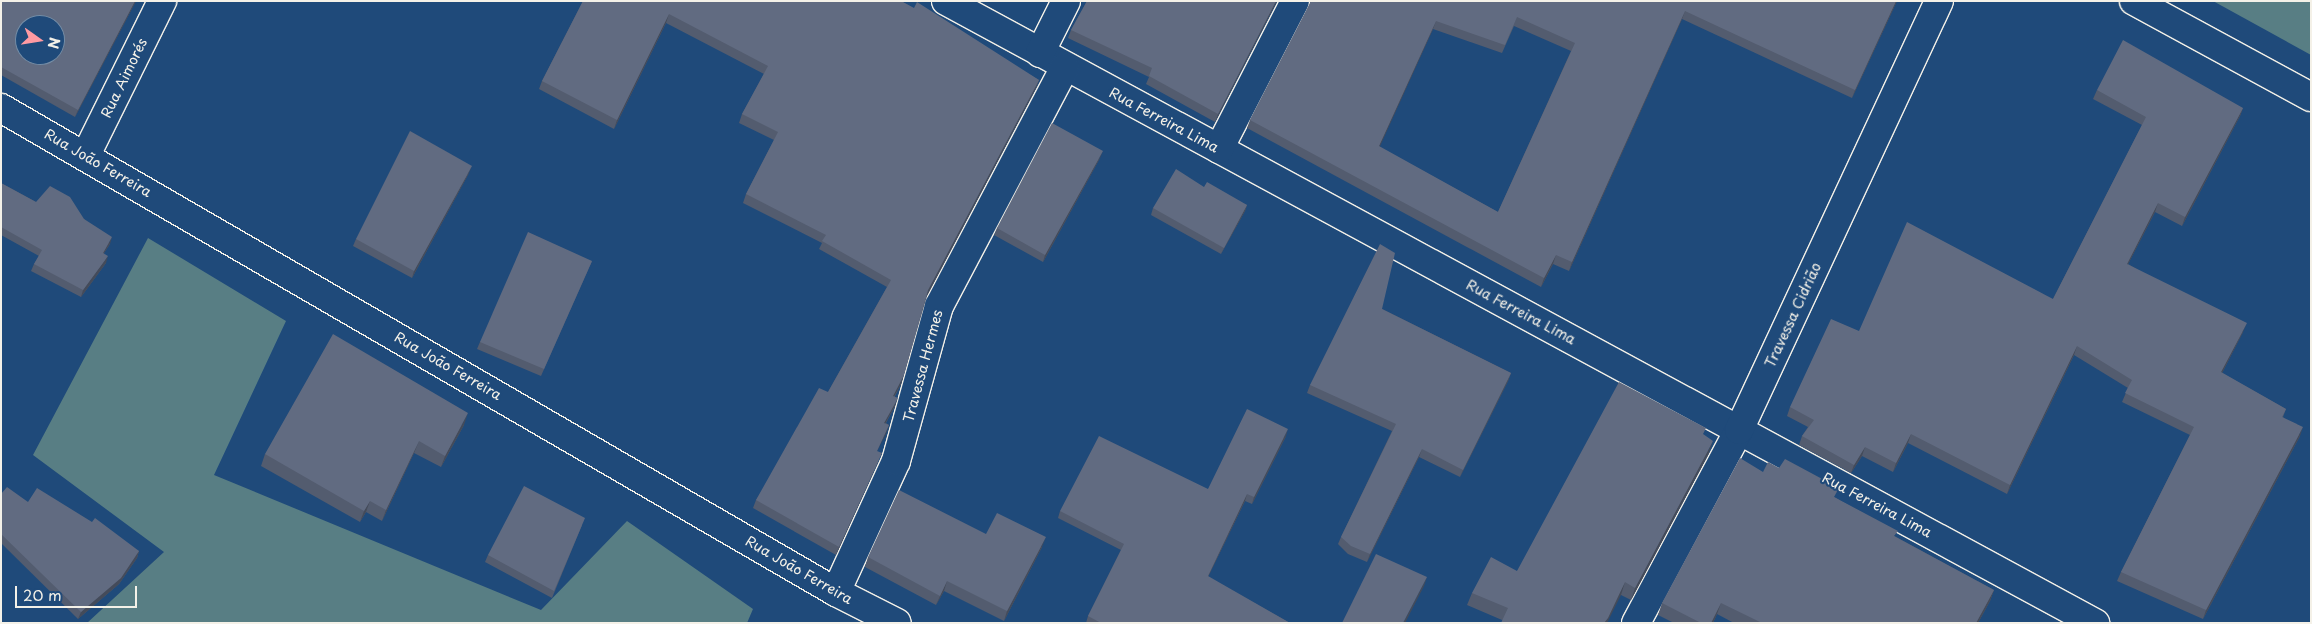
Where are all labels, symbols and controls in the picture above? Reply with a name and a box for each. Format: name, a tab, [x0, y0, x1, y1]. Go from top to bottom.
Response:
north arrow	[15, 15, 65, 65]
text: N	[43, 35, 66, 51]
street label: Rua Aimorés	[97, 35, 151, 121]
street label: Rua Ferreira Lima	[1106, 84, 1222, 156]
street label: Rua João Ferreira	[41, 125, 155, 201]
street label: Travessa Cidrião	[1762, 260, 1824, 370]
street label: Rua Ferreira Lima	[1463, 276, 1579, 348]
street label: Travessa Hermes	[900, 308, 946, 424]
street label: Rua João Ferreira	[391, 328, 505, 404]
street label: Rua Ferreira Lima	[1819, 469, 1935, 541]
street label: Rua João Ferreira	[742, 532, 856, 608]
scale bar	[18, 576, 140, 608]
text: 20 m	[23, 583, 62, 606]

